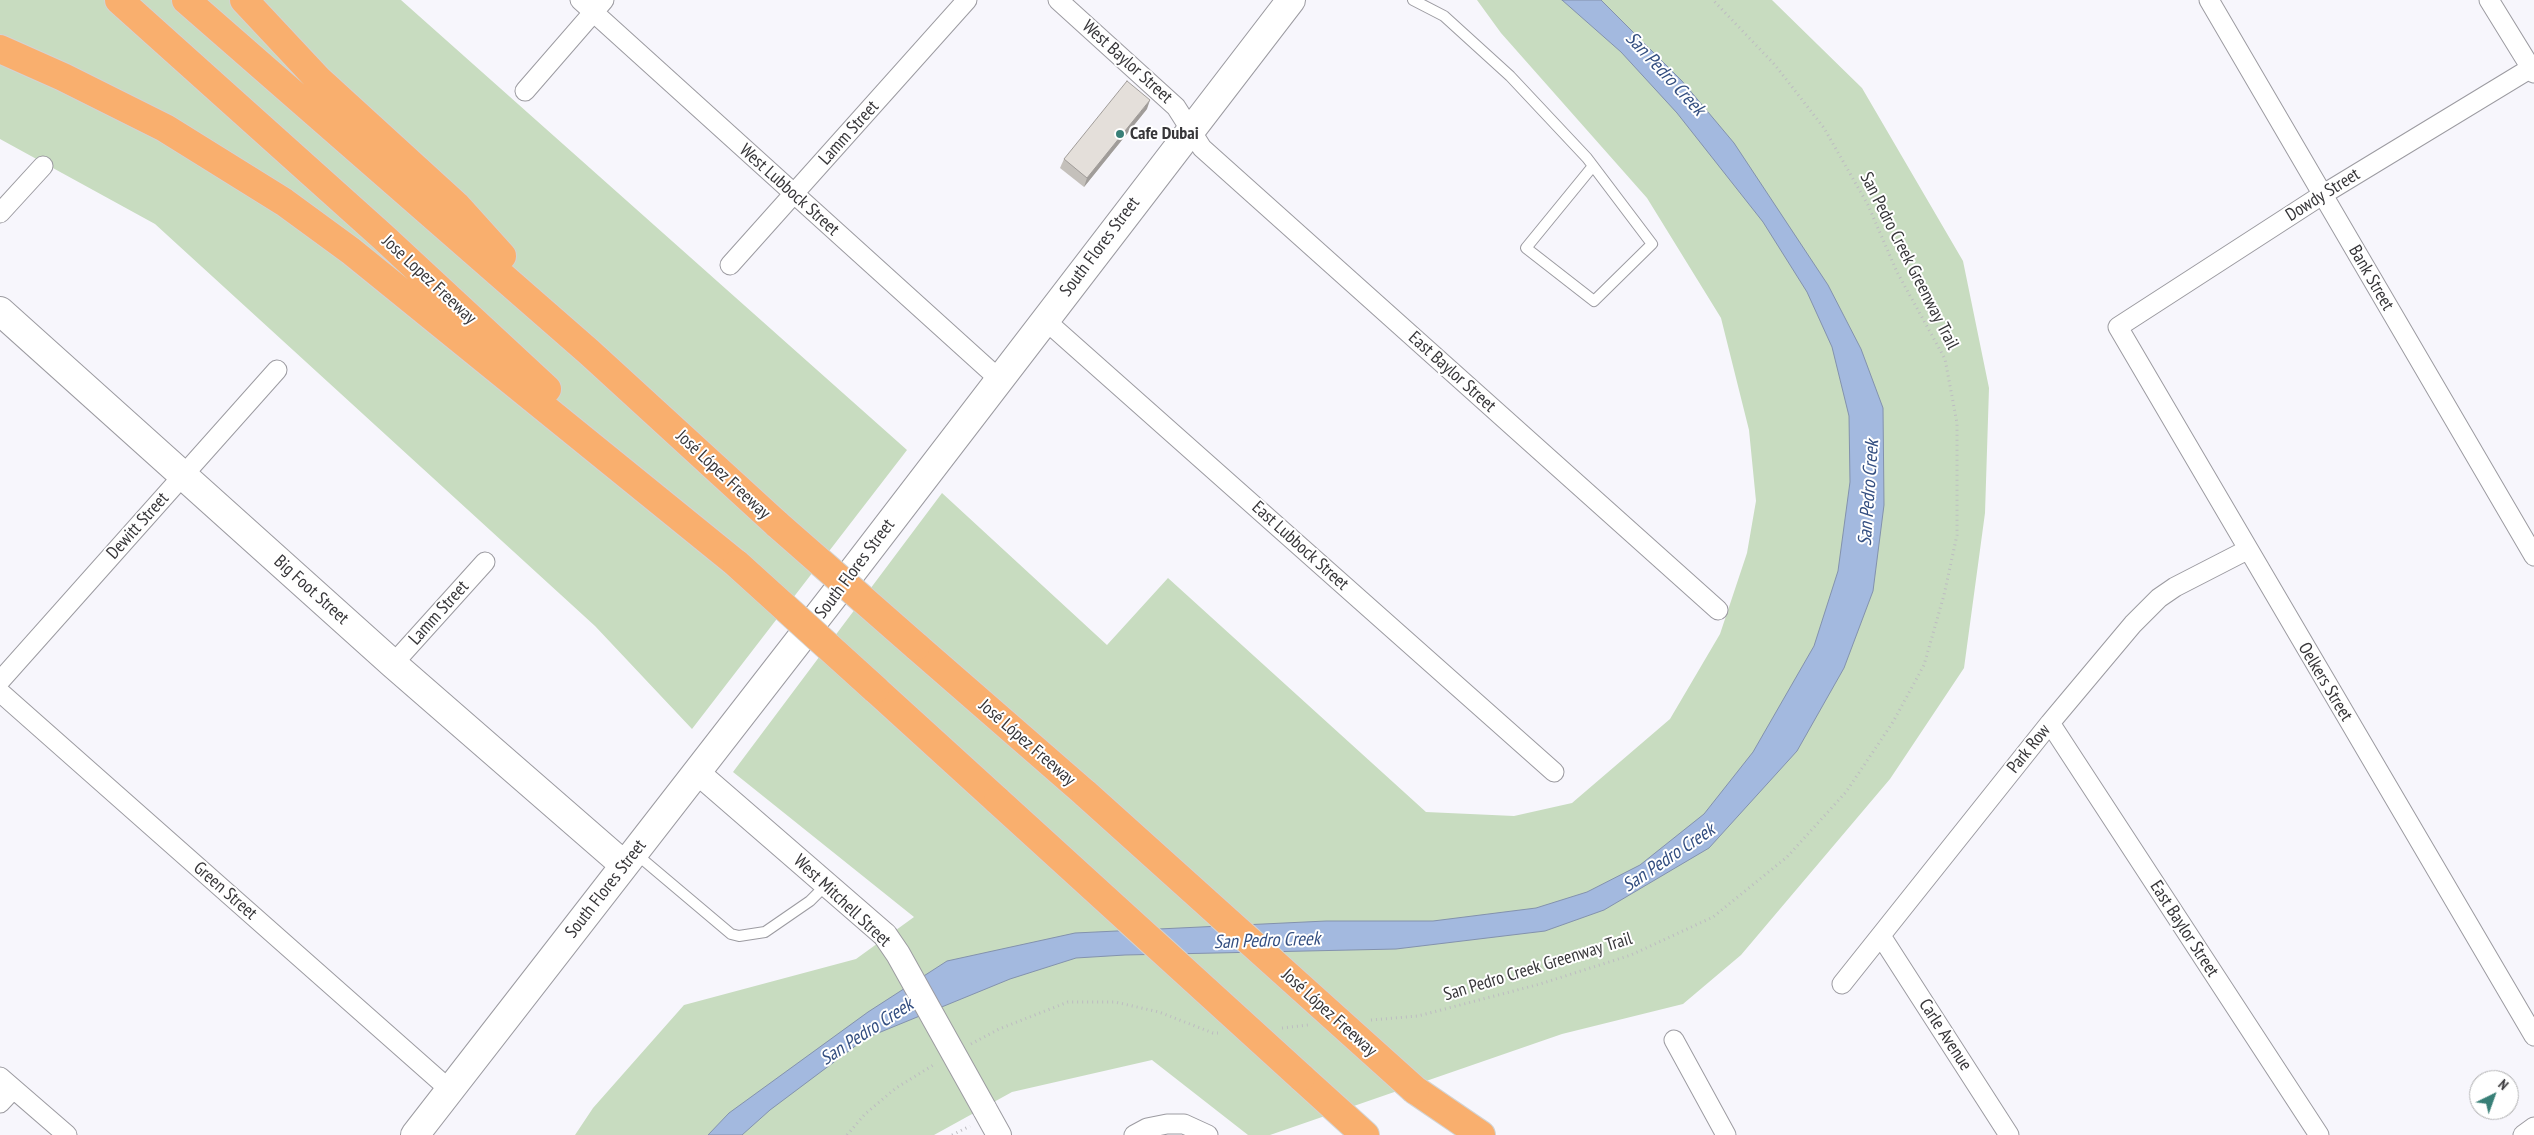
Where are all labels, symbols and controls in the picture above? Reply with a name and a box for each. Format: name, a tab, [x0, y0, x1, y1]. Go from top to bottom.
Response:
street label: West Baylor Street	[1077, 16, 1177, 108]
water label: San Pedro Creek	[1620, 27, 1710, 121]
street label: Lamm Street	[815, 96, 883, 170]
place label: Cafe Dubai	[1130, 123, 1199, 145]
marker: Cafe Dubai	[1114, 128, 1126, 140]
street label: West Lubbock Street	[735, 140, 843, 240]
street label: Dowdy Street	[2282, 164, 2364, 226]
street label: San Pedro Creek Greenway Trail	[1855, 169, 1963, 353]
street label: South Flores Street	[1056, 193, 1144, 301]
street label: Jose Lopez Freeway	[377, 231, 481, 329]
street label: Bank Street	[2344, 242, 2398, 314]
street label: East Baylor Street	[1404, 327, 1500, 417]
street label: José López Freeway	[671, 426, 775, 524]
water label: San Pedro Creek	[1854, 439, 1884, 547]
street label: Dewitt Street	[102, 488, 174, 564]
street label: East Lubbock Street	[1247, 497, 1353, 595]
street label: South Flores Street	[811, 515, 899, 623]
street label: Big Foot Street	[269, 551, 353, 629]
street label: Lamm Street	[405, 576, 473, 650]
street label: Oelkers Street	[2293, 639, 2357, 725]
street label: José López Freeway	[974, 695, 1080, 791]
street label: Park Row	[2003, 720, 2055, 778]
water label: San Pedro Creek	[1619, 819, 1719, 897]
street label: South Flores Street	[561, 836, 651, 942]
street label: West Mitchell Street	[789, 850, 895, 952]
street label: Green Street	[189, 857, 261, 925]
street label: East Baylor Street	[2145, 877, 2223, 981]
water label: San Pedro Creek	[1214, 928, 1320, 954]
street label: San Pedro Creek Greenway Trail	[1441, 928, 1635, 1006]
street label: José López Freeway	[1277, 965, 1381, 1061]
water label: San Pedro Creek	[816, 994, 918, 1070]
street label: Carle Avenue	[1914, 995, 1976, 1075]
north arrow	[2469, 1070, 2519, 1120]
text: N	[2495, 1075, 2512, 1094]

